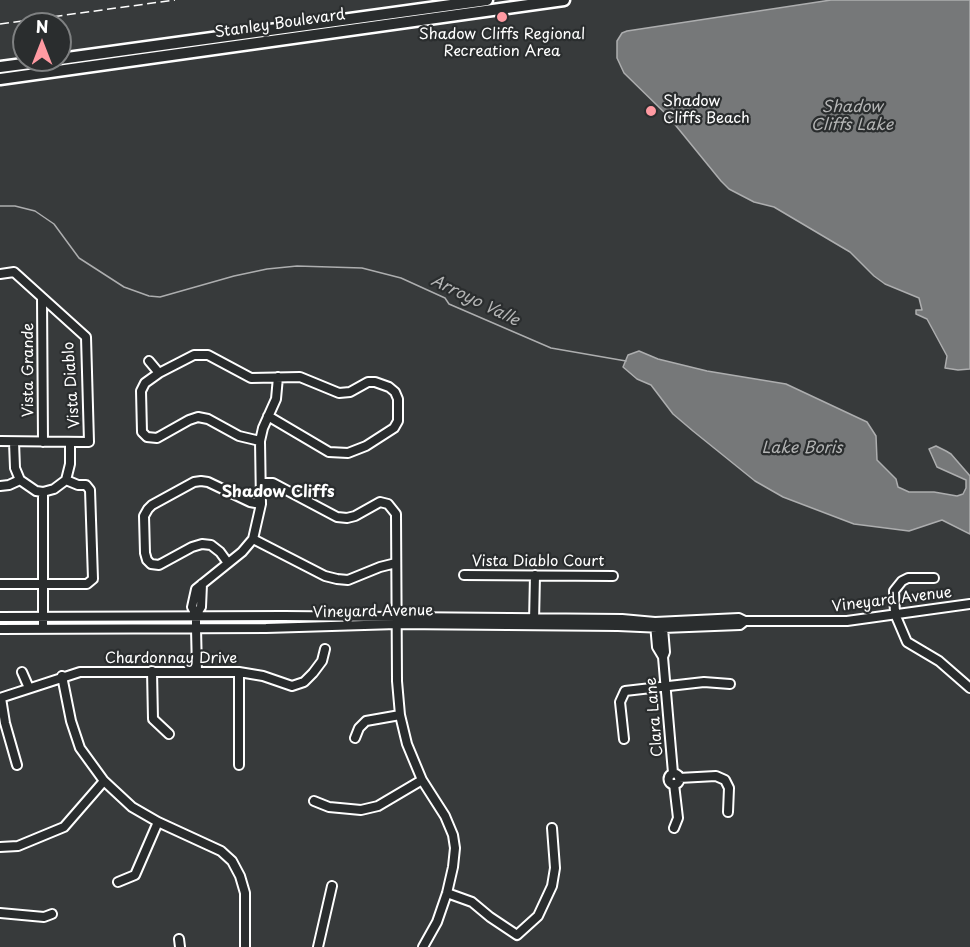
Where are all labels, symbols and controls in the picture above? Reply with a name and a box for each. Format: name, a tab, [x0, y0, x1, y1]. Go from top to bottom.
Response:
street label: Stanley Boulevard	[214, 6, 346, 42]
marker: Shadow Cliffs Regional Recreation Area	[495, 10, 509, 24]
north arrow	[12, 12, 72, 72]
text: N	[36, 14, 48, 38]
place label: Shadow Cliffs Regional Recreation Area	[419, 26, 585, 61]
place label: Shadow Cliffs Beach	[663, 93, 750, 128]
water label: Shadow Cliffs Lake	[811, 98, 893, 136]
marker: Shadow Cliffs Beach	[644, 104, 658, 118]
water label: Arroyo Valle	[428, 271, 522, 331]
street label: Vista Grande	[20, 323, 38, 417]
street label: Vista Diablo	[60, 341, 84, 429]
water label: Lake Boris	[762, 439, 842, 459]
district label: Shadow Cliffs	[221, 483, 335, 503]
street label: Vista Diablo Court	[472, 553, 604, 571]
street label: Vineyard Avenue	[831, 584, 953, 616]
street label: Vineyard Avenue	[312, 602, 434, 622]
street label: Chardonnay Drive	[105, 650, 237, 668]
street label: Clara Lane	[643, 676, 667, 758]

